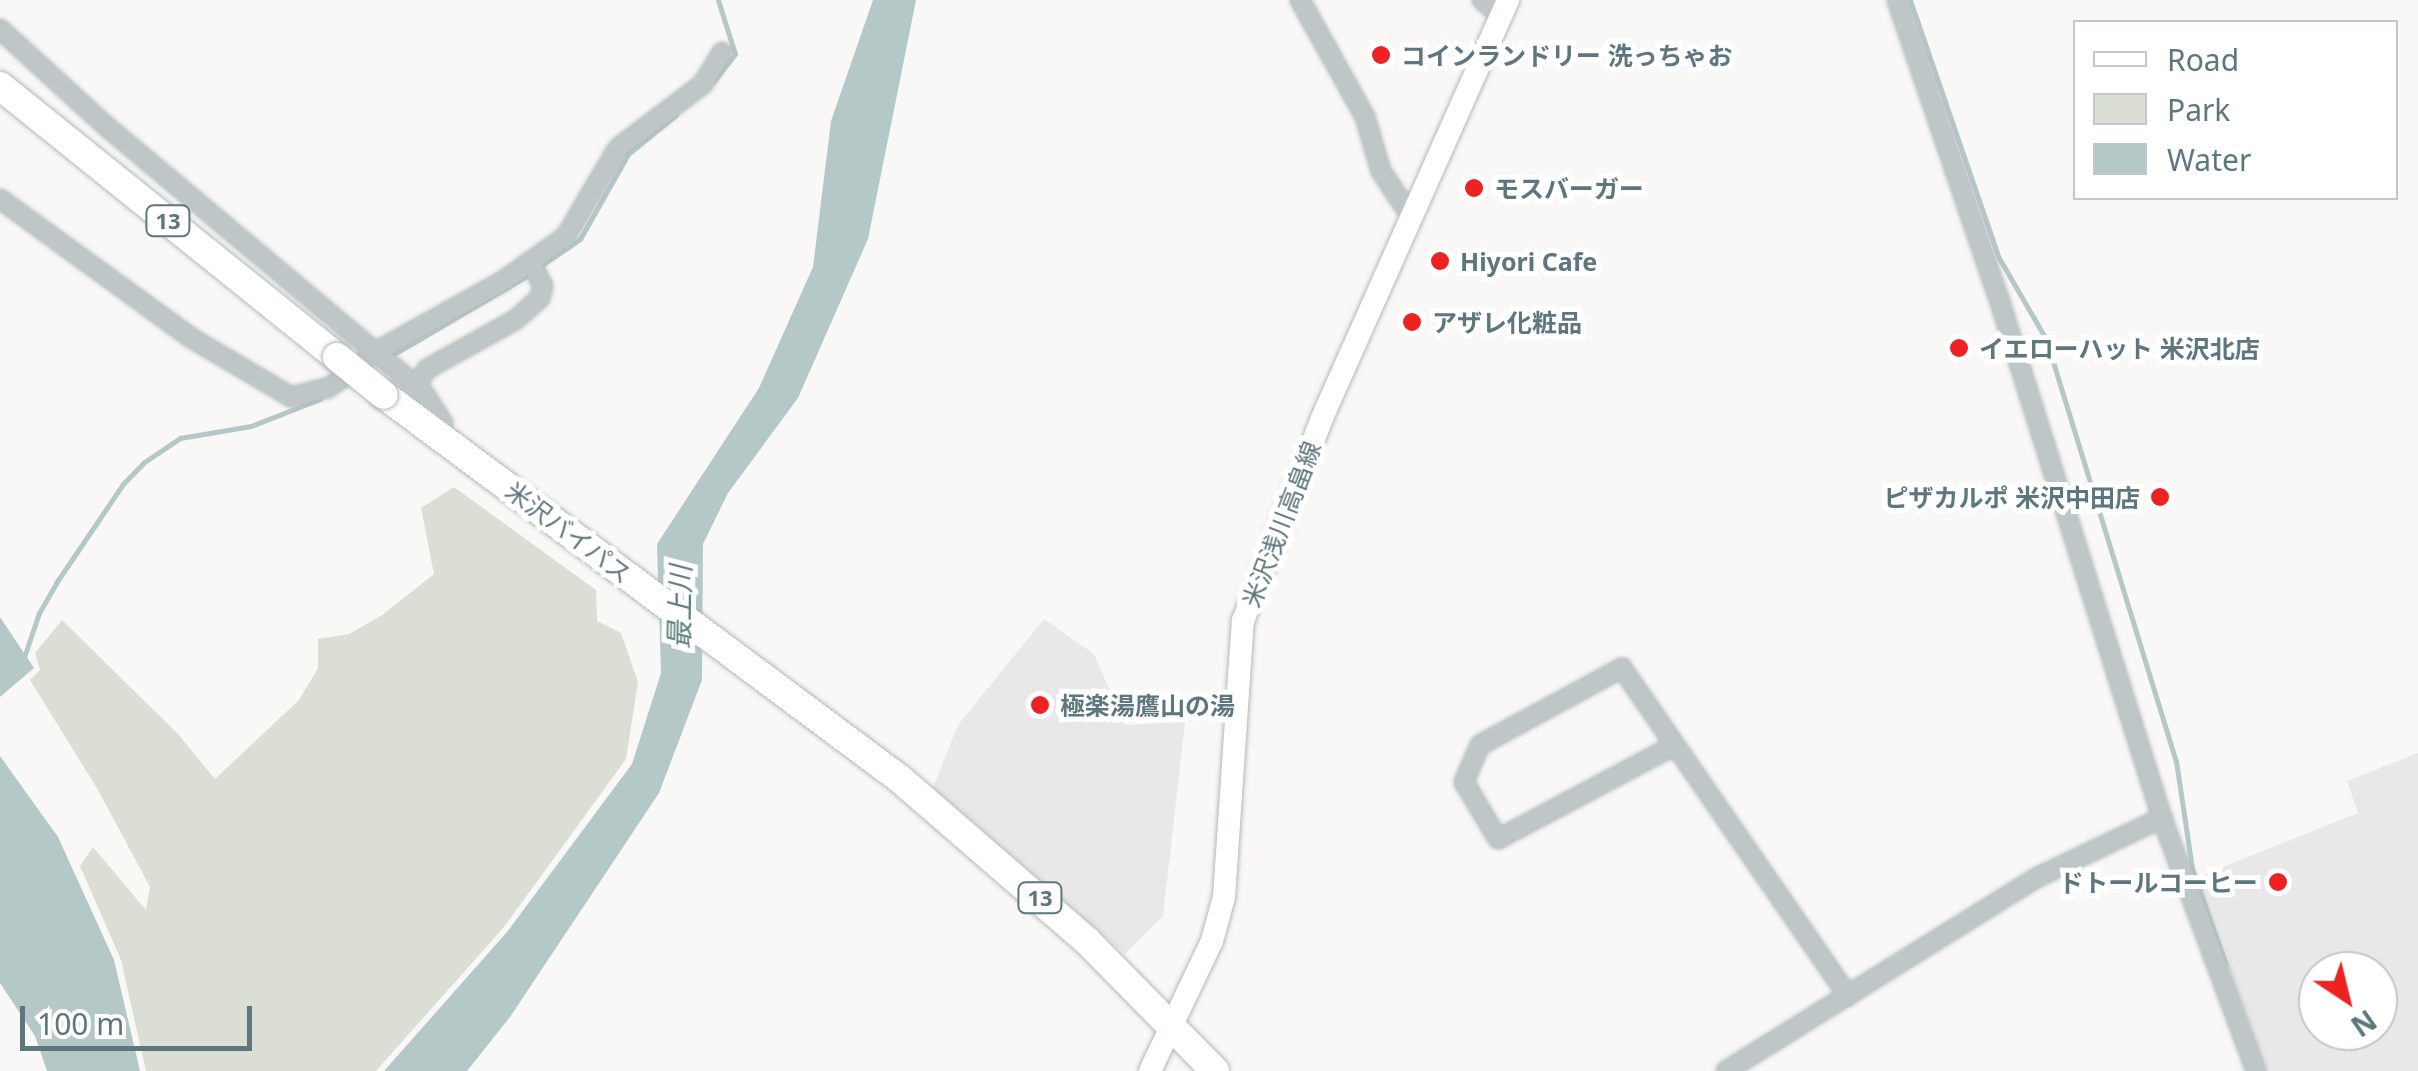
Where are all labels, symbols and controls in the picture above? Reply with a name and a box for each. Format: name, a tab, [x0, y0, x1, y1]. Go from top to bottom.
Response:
legend	[2073, 20, 2398, 200]
text: Road	[2167, 39, 2239, 80]
place label: コインランドリー 洗っちゃお	[1401, 40, 1732, 70]
marker: コインランドリー 洗っちゃお	[1370, 44, 1392, 66]
text: Park	[2167, 89, 2230, 130]
text: Water	[2167, 139, 2251, 180]
place label: モスバーガー	[1494, 173, 1644, 203]
marker: モスバーガー	[1463, 177, 1485, 199]
road number: 13	[143, 204, 193, 238]
place label: Hiyori Cafe	[1460, 246, 1597, 276]
marker: Hiyori Cafe	[1429, 250, 1451, 272]
place label: アザレ化粧品	[1432, 307, 1582, 337]
marker: アザレ化粧品	[1401, 311, 1423, 333]
place label: イエローハット 米沢北店	[1979, 333, 2260, 363]
marker: イエローハット 米沢北店	[1948, 337, 1970, 359]
street label: 米沢浅川高畠線	[1236, 437, 1326, 611]
street label: 米沢バイパス	[500, 475, 638, 589]
place label: ピザカルポ 米沢中田店	[1884, 482, 2140, 512]
marker: ピザカルポ 米沢中田店	[2149, 486, 2171, 508]
water label: 最上川	[661, 565, 697, 649]
place label: 極楽湯鷹山の湯	[1060, 690, 1235, 720]
marker: 極楽湯鷹山の湯	[1029, 694, 1051, 716]
place label: ドトールコーヒー	[2058, 867, 2258, 897]
marker: ドトールコーヒー	[2267, 871, 2289, 893]
road number: 13	[1015, 881, 1065, 915]
north arrow	[2298, 951, 2398, 1051]
scale bar	[25, 986, 258, 1048]
text: N	[2344, 1002, 2384, 1046]
text: 100 m	[37, 1003, 124, 1044]

